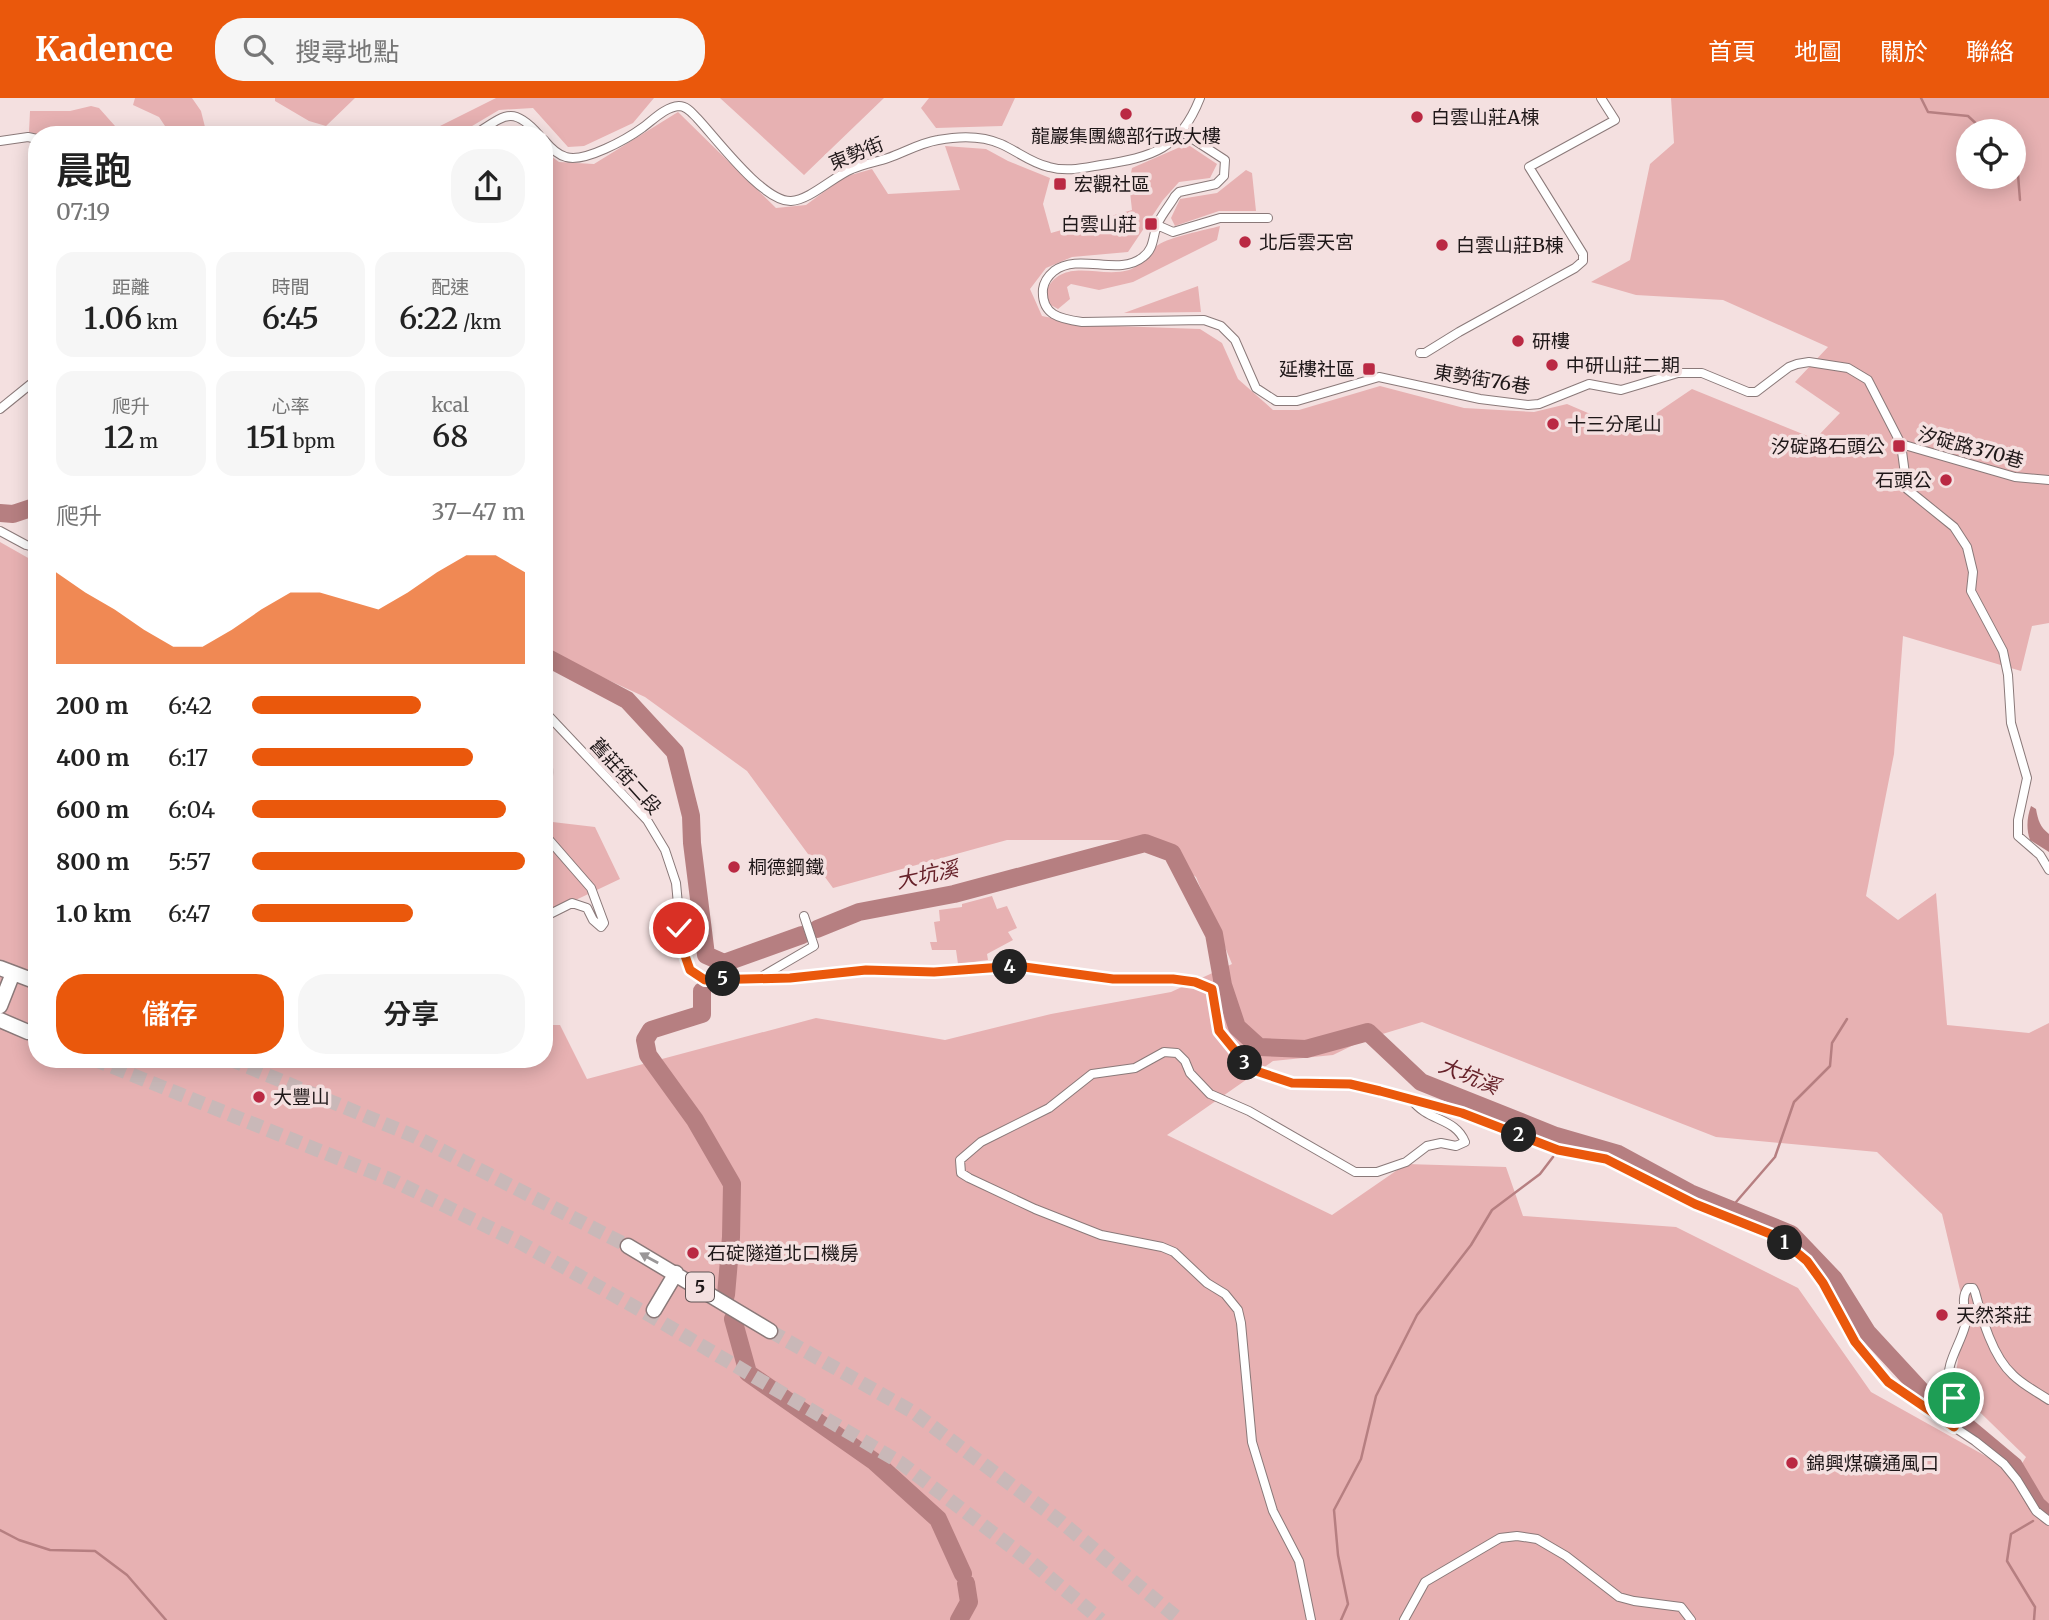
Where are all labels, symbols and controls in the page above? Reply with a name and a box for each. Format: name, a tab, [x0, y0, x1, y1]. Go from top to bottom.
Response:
search box	[215, 18, 705, 81]
text: Kadence	[35, 29, 173, 70]
icon: search	[239, 30, 277, 68]
text: 搜尋地點	[295, 35, 399, 68]
text: 首頁	[1708, 36, 1756, 67]
text: 地圖	[1794, 36, 1842, 67]
text: 關於	[1880, 36, 1928, 67]
text: 聯絡	[1966, 36, 2014, 67]
place label: 白雲山莊A棟	[1431, 105, 1539, 129]
marker: 龍巖集團總部行政大樓	[1118, 106, 1134, 122]
marker: 白雲山莊A棟	[1409, 109, 1425, 125]
map controls	[1956, 119, 2026, 189]
button: locate	[1956, 119, 2026, 189]
place label: 龍巖集團總部行政大樓	[1031, 124, 1221, 148]
street label: 東勢街	[825, 131, 887, 175]
text: 晨跑	[56, 147, 132, 194]
button: share	[451, 149, 525, 223]
place label: 宏觀社區	[1074, 172, 1150, 196]
marker: 宏觀社區	[1052, 176, 1068, 192]
text: 07:19	[56, 197, 110, 226]
place label: 白雲山莊	[1061, 212, 1137, 236]
marker: 白雲山莊	[1143, 216, 1159, 232]
place label: 北后雲天宮	[1259, 230, 1354, 254]
place label: 白雲山莊B棟	[1456, 233, 1564, 257]
marker: 北后雲天宮	[1237, 234, 1253, 250]
marker: 白雲山莊B棟	[1434, 237, 1450, 253]
text: 距離	[112, 275, 150, 299]
text: 時間	[271, 275, 310, 299]
text: 配速	[431, 275, 469, 299]
text: 1.06	[84, 299, 142, 337]
text: 6:45	[262, 299, 319, 337]
text: 6:22	[399, 299, 459, 337]
text: km	[142, 310, 178, 334]
text: /km	[459, 310, 501, 334]
place label: 研樓	[1532, 329, 1570, 353]
marker: 研樓	[1510, 333, 1526, 349]
place label: 中研山莊二期	[1566, 353, 1680, 377]
place label: 延樓社區	[1279, 357, 1355, 381]
marker: 中研山莊二期	[1544, 357, 1560, 373]
street label: 東勢街76巷	[1432, 360, 1532, 398]
marker: 延樓社區	[1361, 361, 1377, 377]
text: kcal	[431, 393, 469, 417]
text: 爬升	[112, 394, 150, 418]
text: 心率	[271, 394, 310, 418]
place label: 十三分尾山	[1567, 412, 1662, 436]
marker: 十三分尾山	[1545, 416, 1561, 432]
text: 68	[432, 417, 468, 455]
text: 12	[104, 418, 135, 456]
text: 151	[246, 418, 289, 456]
street label: 汐碇路370巷	[1915, 421, 2027, 473]
text: m	[135, 429, 158, 453]
text: bpm	[289, 429, 335, 453]
place label: 汐碇路石頭公	[1771, 434, 1885, 458]
marker: 汐碇路石頭公	[1891, 438, 1907, 454]
place label: 石頭公	[1875, 468, 1932, 492]
marker: 石頭公	[1938, 472, 1954, 488]
text: 37–47 m	[432, 497, 525, 526]
text: 爬升	[56, 501, 102, 530]
text: 200 m	[56, 691, 128, 720]
text: 6:42	[168, 691, 212, 720]
street label: 舊莊街二段	[585, 733, 667, 819]
text: 400 m	[56, 743, 130, 772]
text: 6:17	[168, 743, 208, 772]
text: 600 m	[56, 795, 129, 824]
text: 6:04	[168, 795, 215, 824]
text: 800 m	[56, 847, 129, 876]
text: 5:57	[168, 847, 211, 876]
water label: 大坑溪	[893, 854, 963, 894]
place label: 桐德鋼鐵	[748, 855, 824, 879]
marker: 桐德鋼鐵	[726, 859, 742, 875]
pin	[649, 898, 709, 958]
text: 1.0 km	[56, 899, 131, 928]
text: 6:47	[168, 899, 211, 928]
icon: check	[660, 909, 698, 947]
pin: 4	[992, 950, 1028, 984]
text: 4	[1003, 954, 1016, 978]
pin: 5	[706, 962, 740, 996]
text: 5	[717, 966, 728, 990]
button: 儲存	[56, 974, 284, 1054]
button: 分享	[298, 974, 525, 1054]
pin: 3	[1228, 1046, 1262, 1080]
text: 3	[1239, 1050, 1250, 1074]
water label: 大坑溪	[1435, 1051, 1506, 1101]
place label: 大豐山	[273, 1085, 330, 1109]
marker: 大豐山	[251, 1089, 267, 1105]
pin: 2	[1502, 1118, 1536, 1152]
text: 2	[1513, 1122, 1524, 1146]
pin: 1	[1768, 1226, 1802, 1260]
text: 1	[1780, 1230, 1789, 1254]
place label: 石碇隧道北口機房	[707, 1241, 859, 1265]
marker: 石碇隧道北口機房	[685, 1245, 701, 1261]
one-way arrow	[639, 1252, 659, 1264]
road number: 5	[686, 1272, 714, 1302]
place label: 天然茶莊	[1956, 1303, 2032, 1327]
marker: 天然茶莊	[1934, 1307, 1950, 1323]
pin	[1924, 1368, 1984, 1428]
icon: arrive	[1935, 1379, 1973, 1417]
place label: 錦興煤礦通風口	[1806, 1451, 1939, 1475]
marker: 錦興煤礦通風口	[1784, 1455, 1800, 1471]

